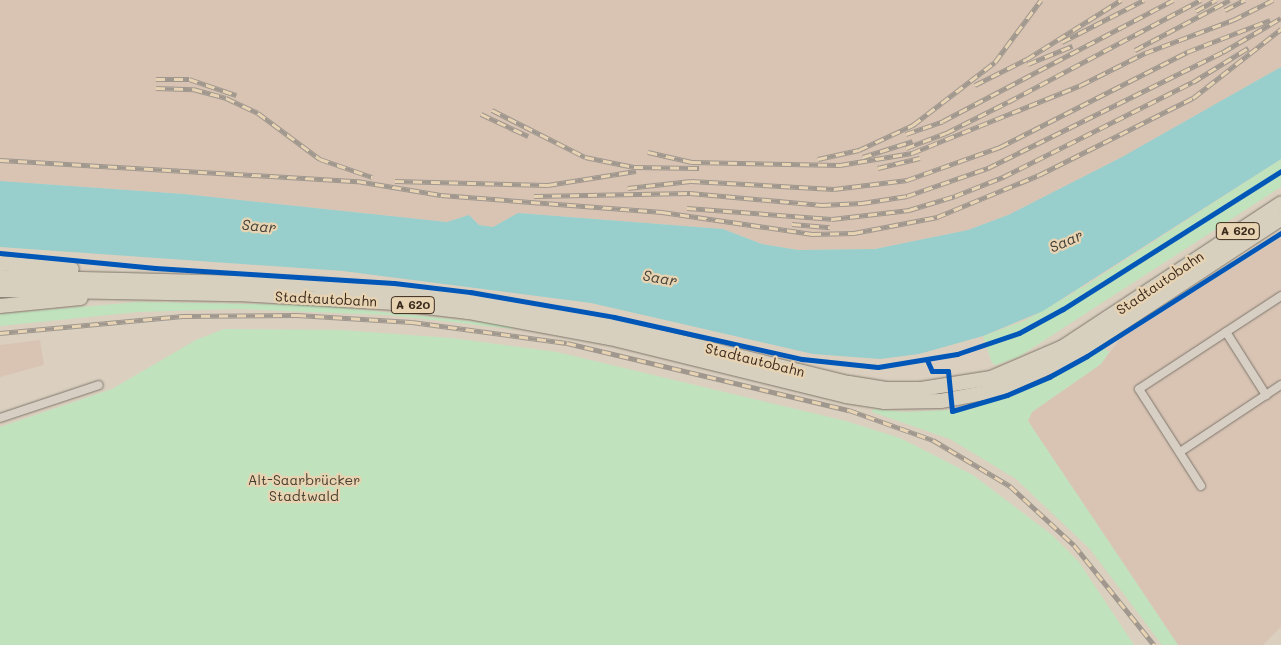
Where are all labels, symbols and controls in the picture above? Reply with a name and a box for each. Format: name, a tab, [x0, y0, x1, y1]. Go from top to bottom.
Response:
water label: Saar	[241, 216, 277, 236]
road number: A 620	[1216, 222, 1260, 240]
water label: Saar	[1047, 226, 1085, 256]
street label: Stadtautobahn	[1113, 248, 1207, 318]
water label: Saar	[641, 266, 679, 290]
street label: Stadtautobahn	[275, 288, 377, 310]
road number: A 620	[390, 296, 436, 314]
street label: Stadtautobahn	[704, 340, 806, 380]
park label: Alt-Saarbrücker Stadtwald	[248, 472, 360, 504]

